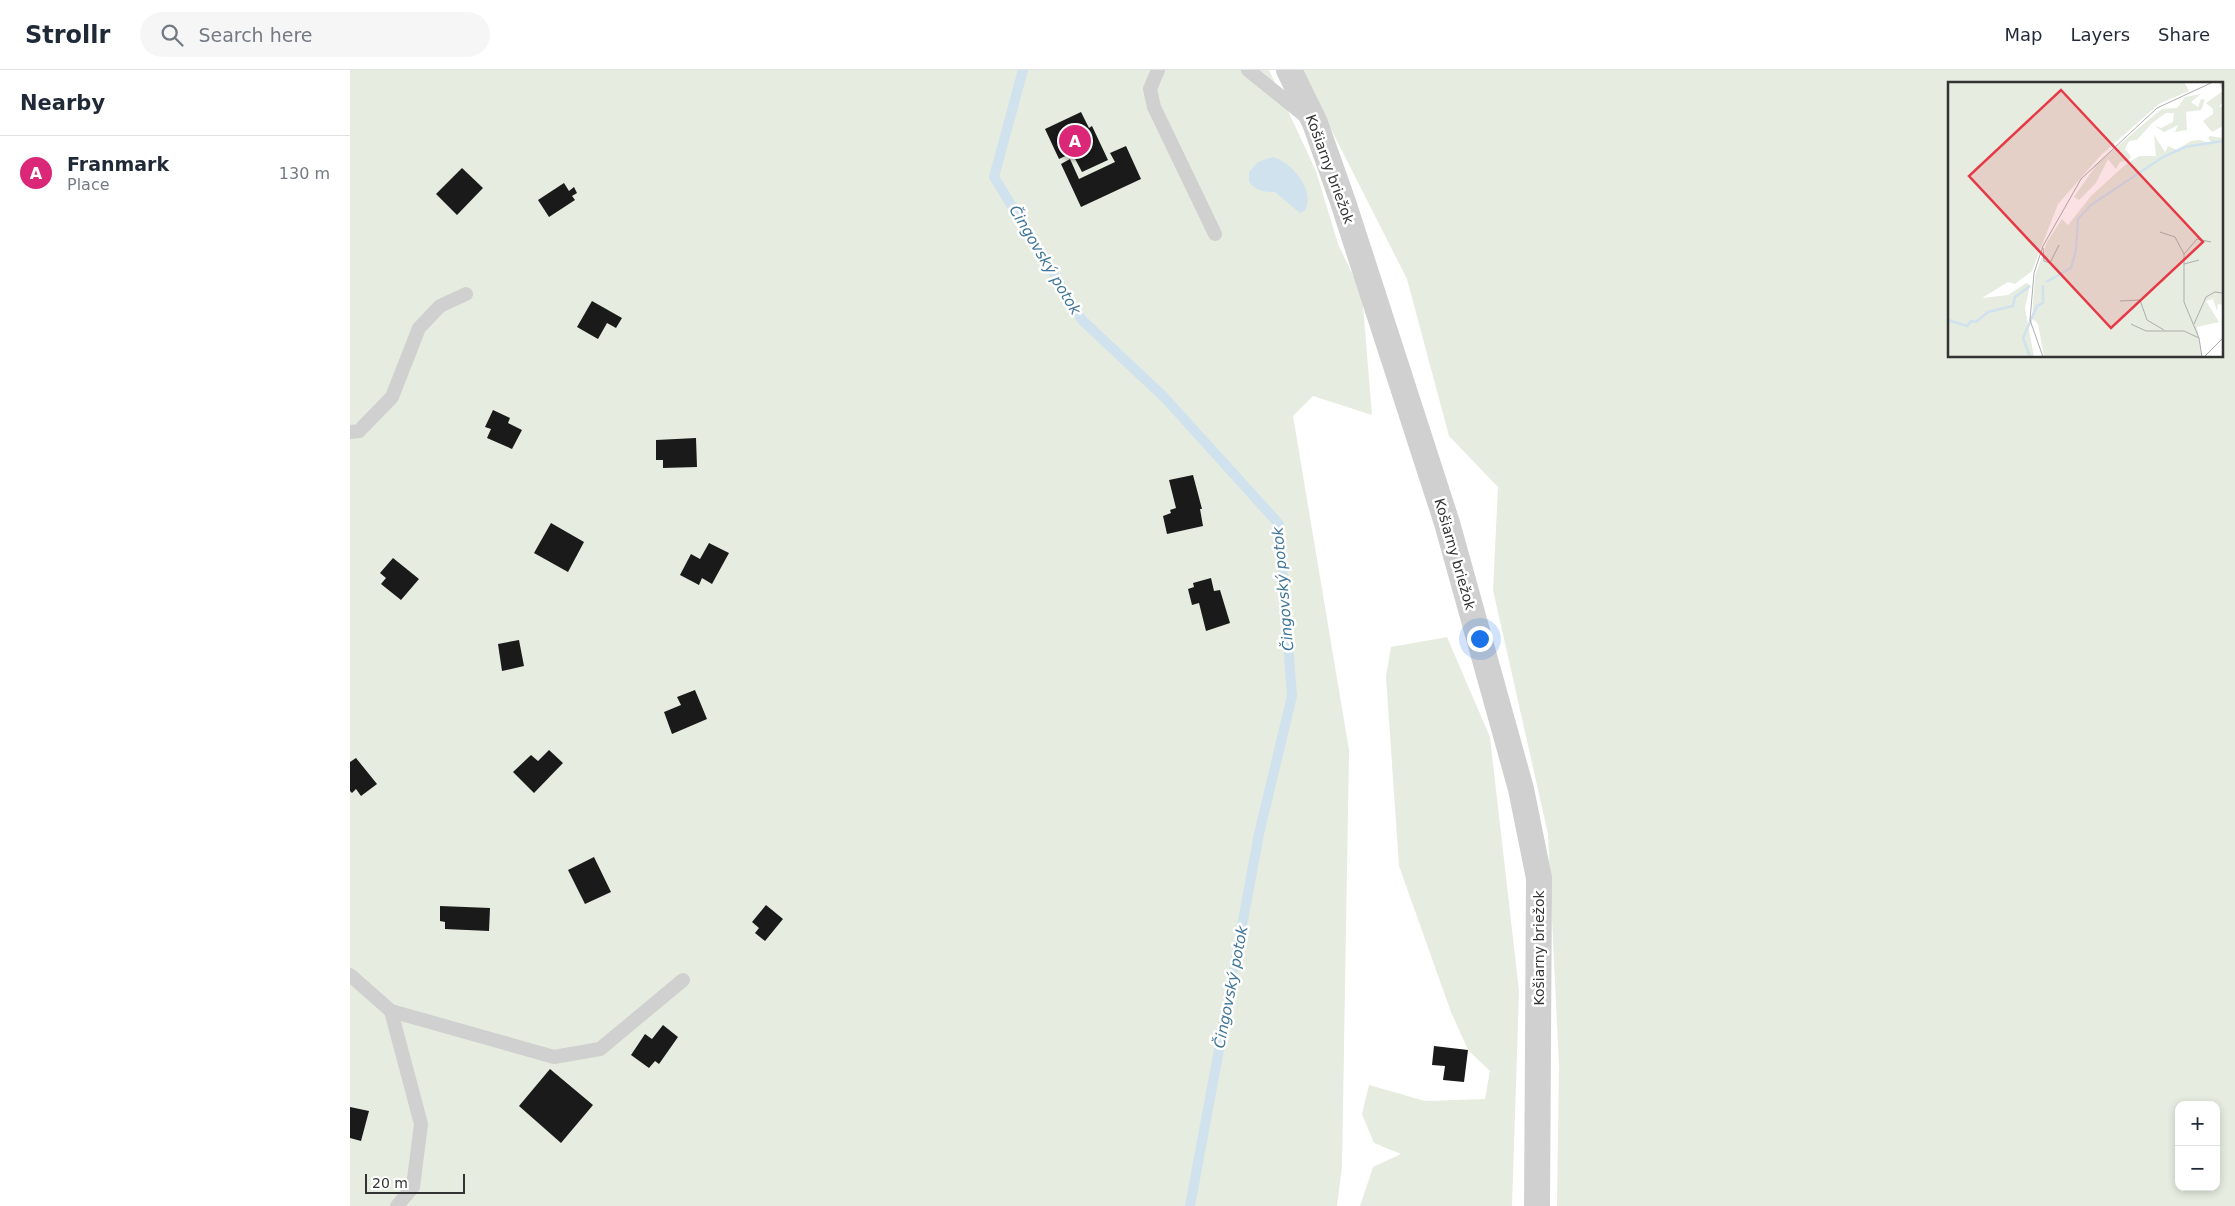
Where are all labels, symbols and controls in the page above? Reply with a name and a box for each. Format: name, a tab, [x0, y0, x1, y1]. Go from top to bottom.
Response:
search box	[140, 12, 490, 57]
text: Strollr	[25, 21, 110, 49]
icon: search	[158, 21, 186, 49]
text: Search here	[198, 24, 313, 46]
text: Map	[2004, 24, 2042, 45]
text: Layers	[2070, 24, 2130, 45]
text: Share	[2158, 24, 2210, 45]
inset map	[1948, 82, 2222, 358]
text: Nearby	[20, 91, 105, 115]
street label: Košiarny briežok	[1303, 112, 1358, 227]
pin: A	[1059, 122, 1091, 160]
text: Franmark	[67, 153, 169, 175]
text: A	[30, 164, 42, 183]
text: 130 m	[279, 164, 330, 183]
text: Place	[67, 175, 110, 194]
water label: Čingovský potok	[1005, 202, 1086, 319]
street label: Košiarny briežok	[1431, 496, 1479, 612]
water label: Čingovský potok	[1268, 525, 1297, 652]
your location	[1467, 626, 1493, 652]
street label: Košiarny briežok	[1531, 890, 1547, 1006]
water label: Čingovský potok	[1209, 923, 1252, 1050]
map controls	[2175, 1101, 2220, 1191]
button: +	[2175, 1101, 2220, 1146]
button: −	[2175, 1146, 2220, 1191]
scale bar	[365, 1171, 465, 1194]
text: 20 m	[372, 1175, 408, 1191]

